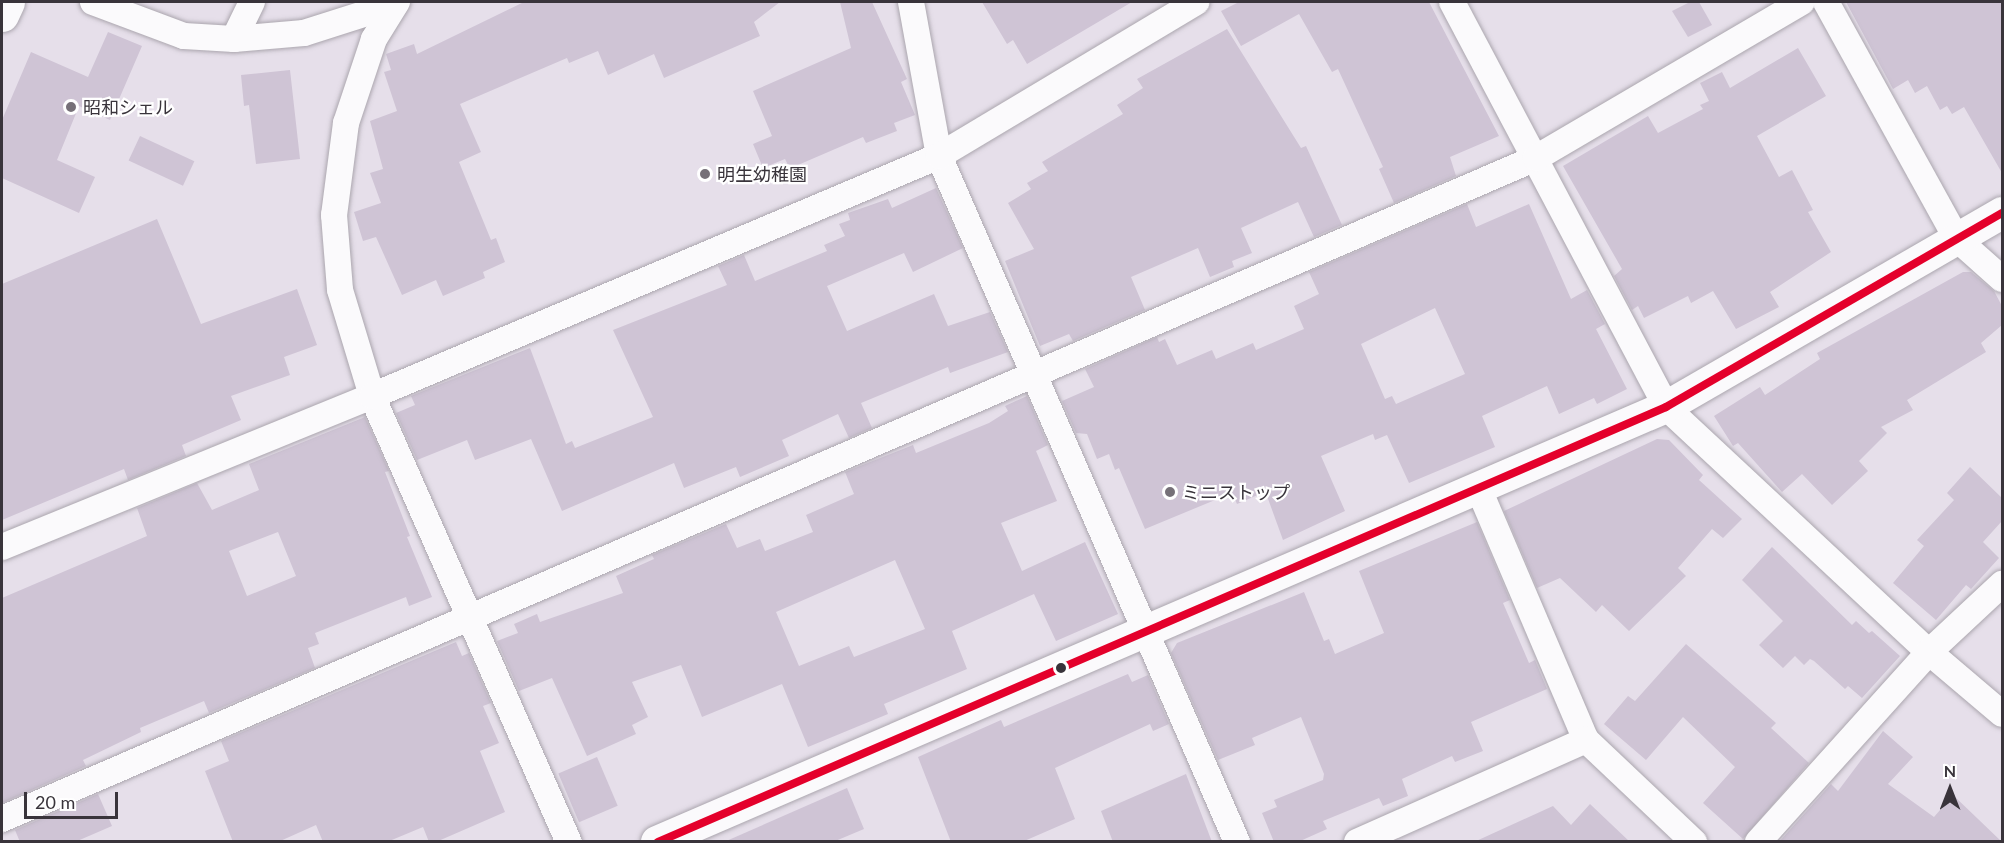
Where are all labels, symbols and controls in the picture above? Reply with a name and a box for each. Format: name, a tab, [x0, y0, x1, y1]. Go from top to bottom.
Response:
place label: 昭和シェル	[83, 96, 173, 118]
marker: 昭和シェル	[64, 100, 78, 114]
place label: 明生幼稚園	[717, 163, 807, 185]
marker: 明生幼稚園	[698, 167, 712, 181]
place label: ミニストップ	[1182, 481, 1290, 503]
marker: ミニストップ	[1163, 485, 1177, 499]
unlabelled marker	[1055, 662, 1067, 674]
north arrow	[1920, 759, 1980, 819]
text: N	[1944, 761, 1956, 780]
scale bar	[27, 780, 122, 818]
text: 20 m	[35, 791, 75, 813]

